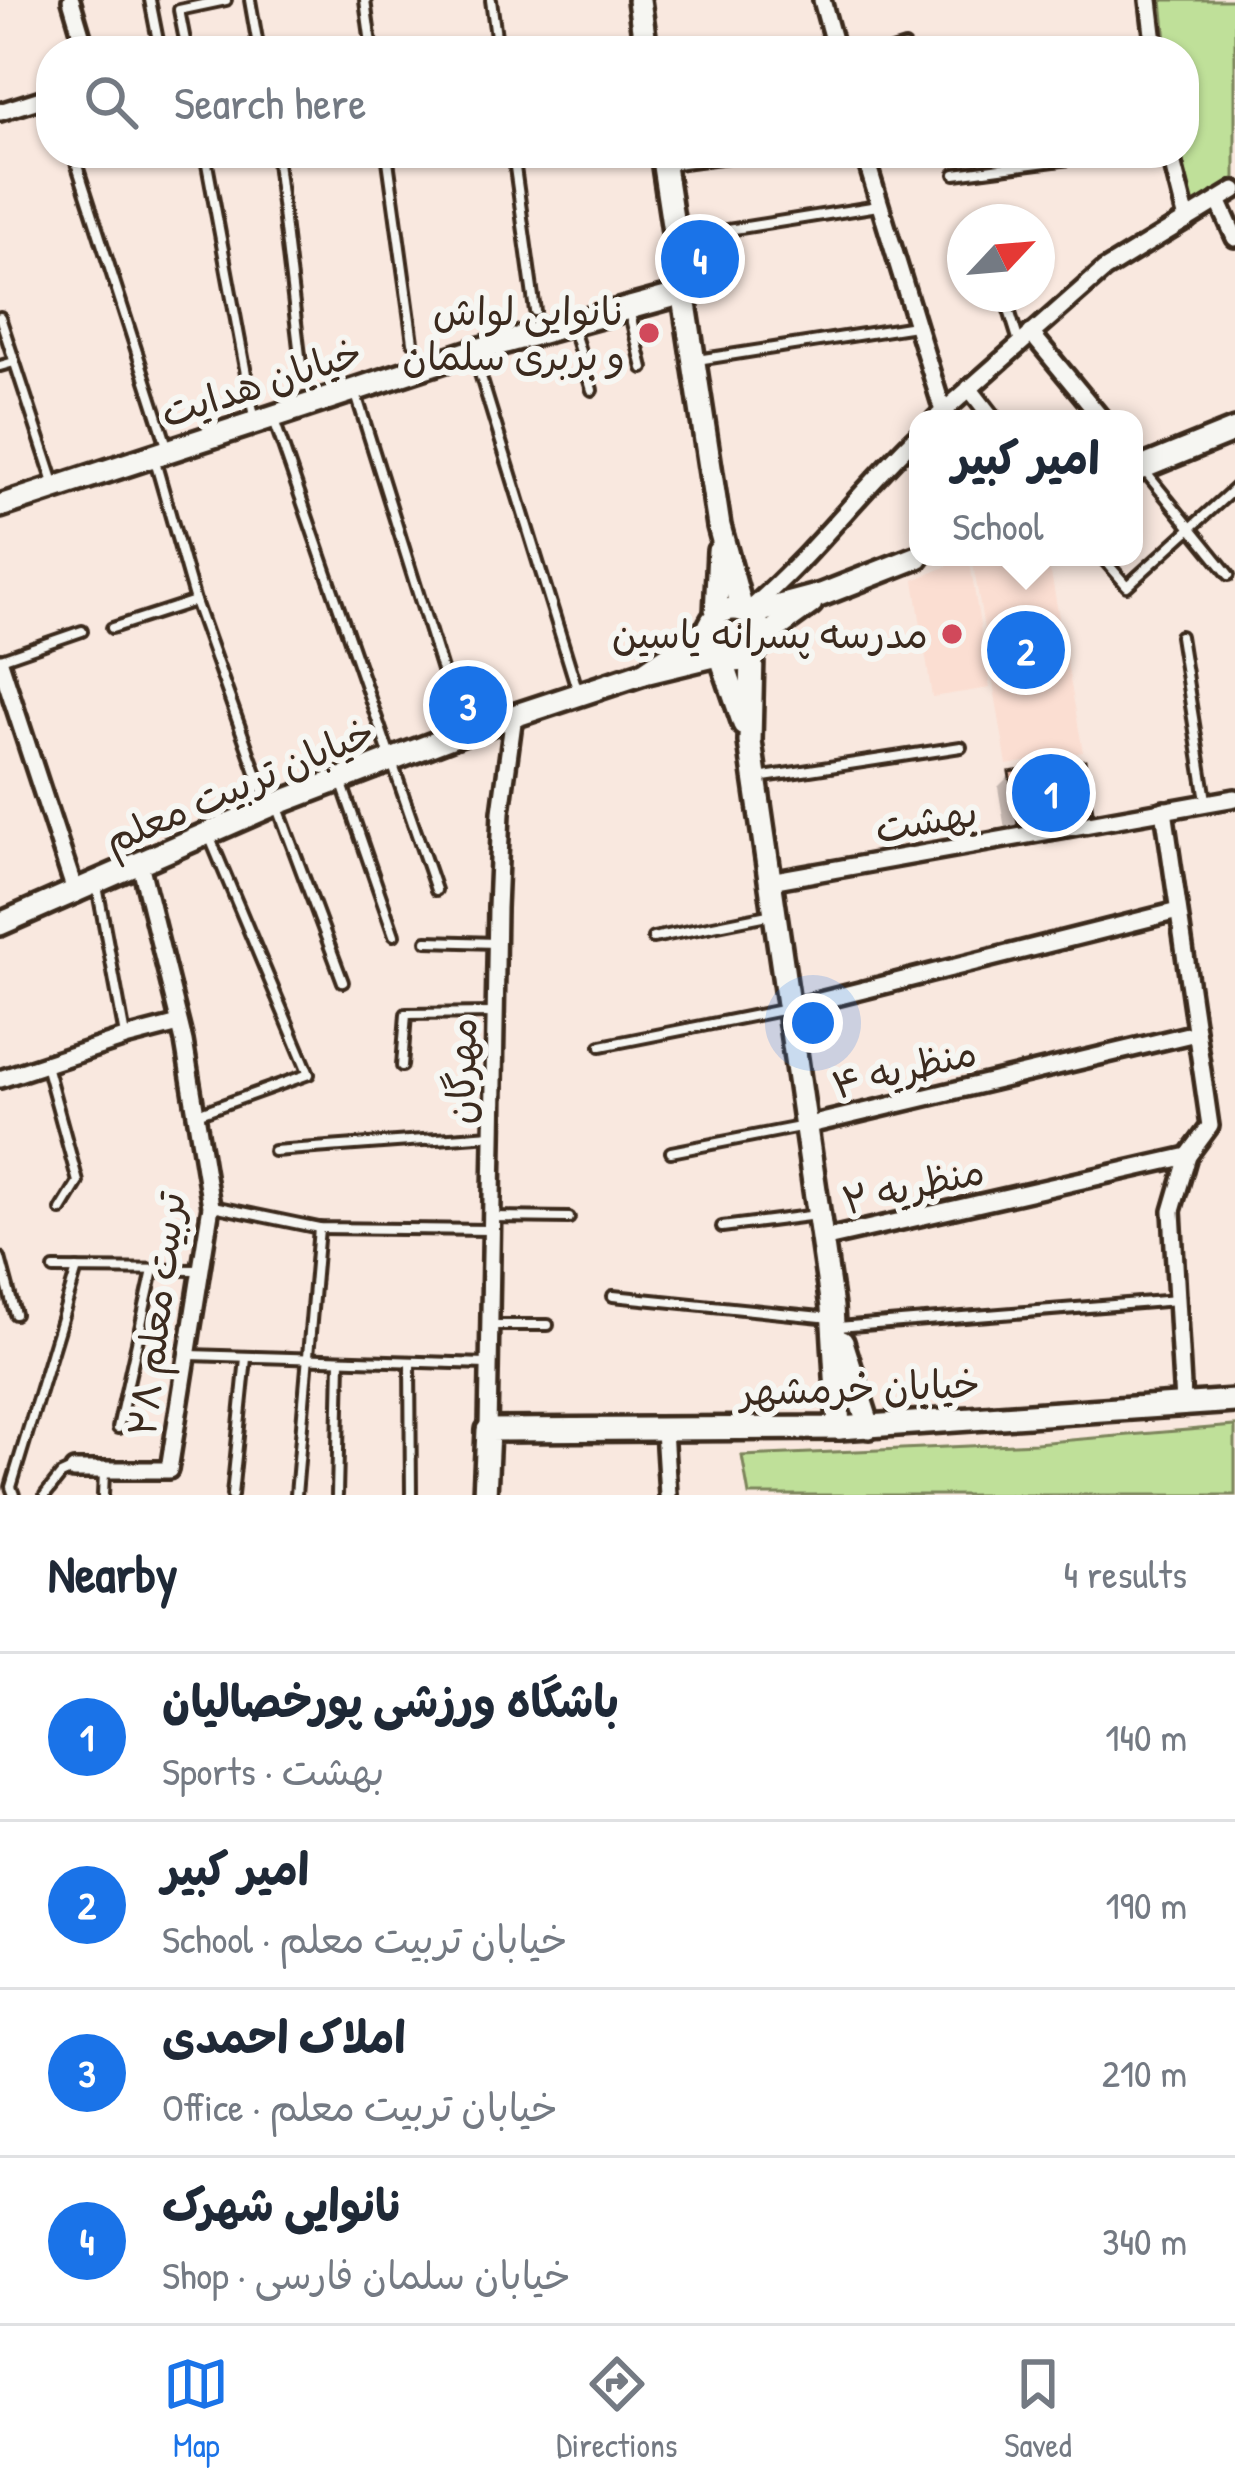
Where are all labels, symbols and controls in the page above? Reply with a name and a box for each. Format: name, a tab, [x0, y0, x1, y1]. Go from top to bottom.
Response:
search box	[36, 36, 1199, 168]
icon: search	[78, 69, 144, 135]
text: Search here	[174, 72, 366, 133]
north arrow	[947, 204, 1055, 312]
pin: 4	[661, 214, 739, 304]
place label: نانوایی لواش و بربری سلمان	[402, 284, 625, 382]
marker: نانوایی لواش و بربری سلمان	[636, 320, 662, 346]
street label: خیابان هدایت	[154, 324, 368, 439]
popup	[909, 410, 1143, 566]
text: امیر کبیر	[952, 427, 1100, 488]
text: School	[952, 499, 1044, 552]
pin: 2	[987, 605, 1065, 695]
place label: مدرسه پسرانه یاسین	[612, 607, 928, 660]
marker: مدرسه پسرانه یاسین	[939, 621, 965, 647]
pin: 3	[429, 660, 507, 750]
street label: خیابان تربیت معلم	[96, 704, 383, 869]
pin: 1	[1012, 748, 1090, 838]
street label: بهشت	[871, 784, 981, 855]
your location	[783, 993, 843, 1053]
street label: مهرگان	[433, 1017, 488, 1125]
street label: منظریه ۴	[826, 1024, 982, 1111]
street label: منظریه ۲	[837, 1142, 989, 1227]
street label: تربیت معلم ۲۸	[114, 1188, 201, 1440]
street label: خیابان خرمشهر	[736, 1356, 981, 1417]
text: Nearby	[48, 1539, 178, 1608]
text: 4 results	[1063, 1547, 1187, 1600]
text: باشگاه ورزشی پورخصالیان	[162, 1670, 619, 1731]
text: 1	[80, 1710, 94, 1763]
text: 140 m	[1105, 1710, 1187, 1763]
text: Sports · بهشت	[162, 1744, 384, 1797]
text: امیر کبیر	[162, 1838, 309, 1899]
text: 2	[78, 1878, 96, 1931]
text: 190 m	[1106, 1878, 1187, 1931]
text: School · خیابان تربیت معلم	[162, 1912, 567, 1965]
text: املاک احمدی	[162, 2006, 406, 2067]
text: 3	[78, 2046, 96, 2099]
text: 210 m	[1102, 2046, 1187, 2099]
text: Office · خیابان تربیت معلم	[162, 2080, 558, 2133]
text: نانوایی شهرک	[162, 2174, 404, 2235]
text: 4	[80, 2214, 94, 2267]
text: 340 m	[1102, 2214, 1187, 2267]
text: Shop · خیابان سلمان فارسی	[162, 2248, 571, 2301]
tab: Map	[163, 2351, 229, 2467]
tab: Directions	[556, 2351, 678, 2467]
tab: Saved	[1004, 2351, 1072, 2467]

